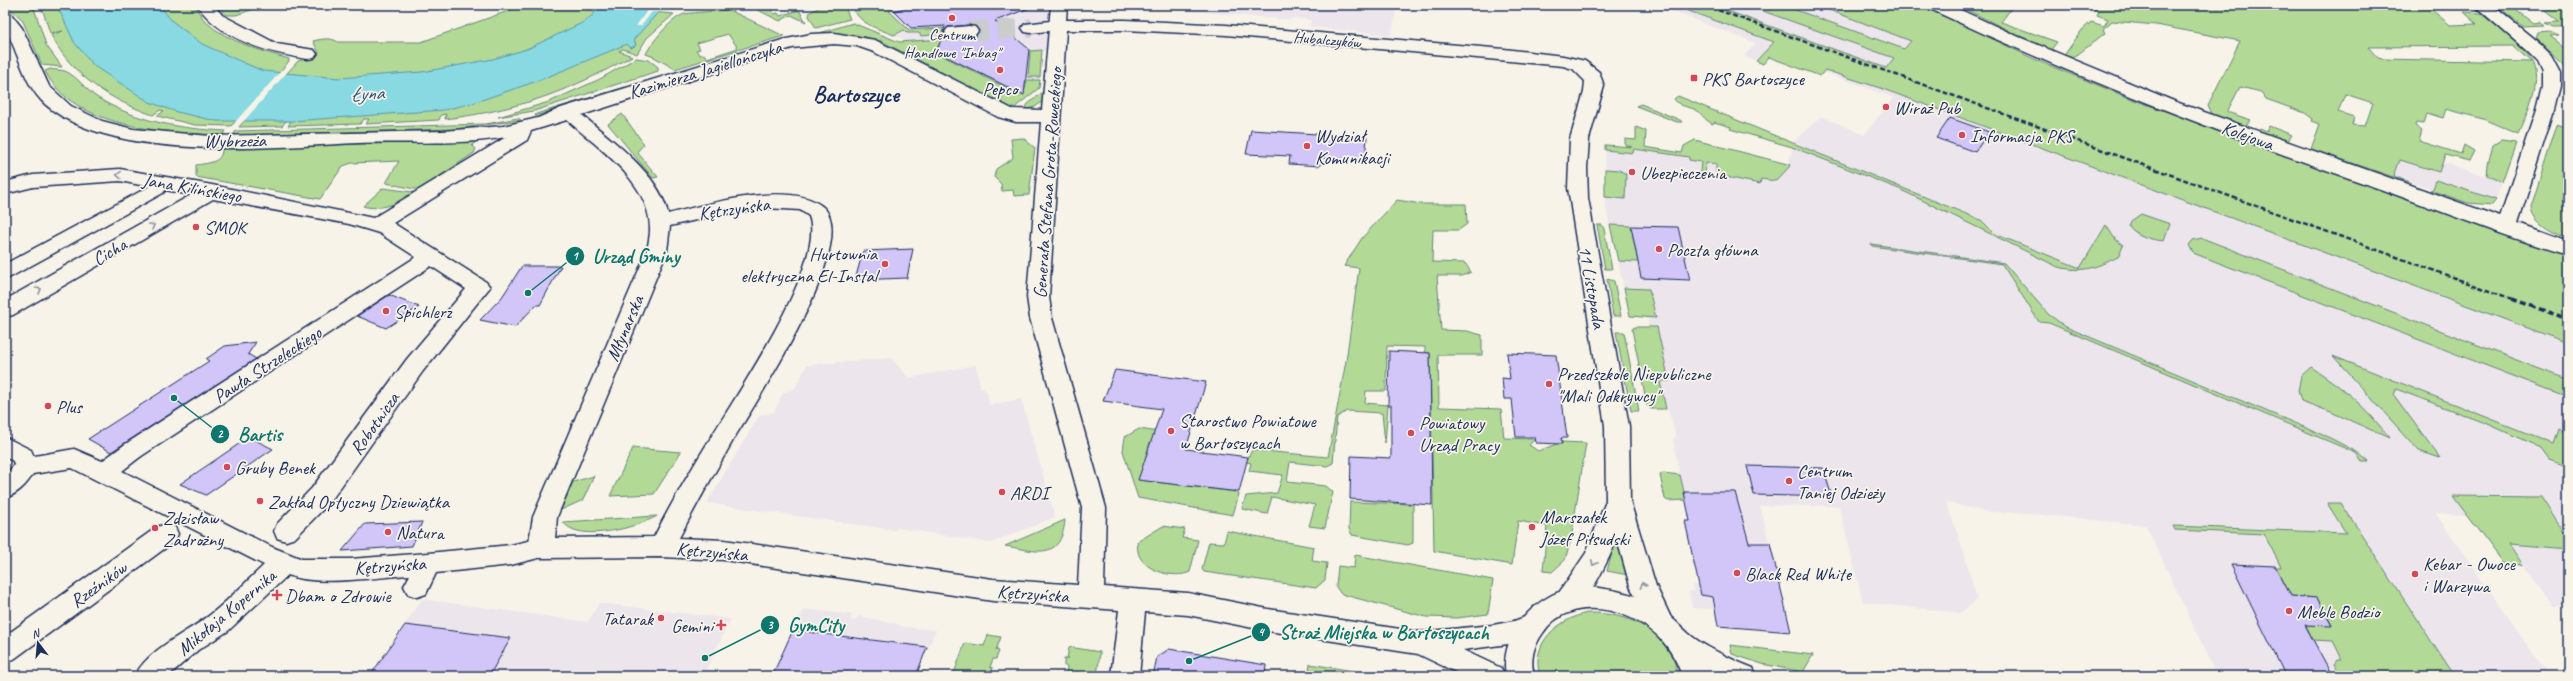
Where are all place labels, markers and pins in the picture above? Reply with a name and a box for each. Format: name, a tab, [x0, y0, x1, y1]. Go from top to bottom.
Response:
marker: Centrum Handlowe "Inbag"	[947, 13, 957, 23]
place label: Centrum Handlowe "Inbag"	[904, 25, 1003, 63]
marker: Pepco	[995, 65, 1005, 75]
place label: PKS Bartoszyce	[1702, 67, 1806, 91]
marker: PKS Bartoszyce	[1689, 73, 1699, 83]
place label: Pepco	[982, 77, 1020, 101]
place label: Wiraż Pub	[1894, 96, 1962, 120]
marker: Wiraż Pub	[1881, 102, 1891, 112]
place label: Wydział Komunikacji	[1315, 124, 1392, 170]
place label: Informacja PKS	[1970, 124, 2076, 148]
marker: Informacja PKS	[1957, 130, 1967, 140]
marker: Wydział Komunikacji	[1302, 141, 1312, 151]
place label: Ubezpieczenia	[1640, 161, 1728, 185]
marker: Ubezpieczenia	[1627, 167, 1637, 177]
place label: SMOK	[204, 216, 249, 240]
marker: SMOK	[191, 222, 201, 232]
place label: Poczta główna	[1667, 238, 1759, 262]
callout: Urząd Gminy	[565, 240, 688, 272]
place label: Hurtownia elektryczna El-Instal	[740, 242, 881, 288]
marker: Poczta główna	[1654, 244, 1664, 254]
marker: Hurtownia elektryczna El-Instal	[880, 259, 890, 269]
place label: Spichlerz	[394, 300, 452, 324]
marker: Spichlerz	[381, 306, 391, 316]
place label: Przedszkole Niepubliczne "Mali Odkrywcy"	[1557, 362, 1712, 408]
marker: Przedszkole Niepubliczne "Mali Odkrywcy"	[1544, 379, 1554, 389]
place label: Plus	[56, 395, 83, 419]
marker: Plus	[43, 401, 53, 411]
place label: Starostwo Powiatowe w Bartoszycach	[1179, 409, 1318, 455]
place label: Powiatowy Urząd Pracy	[1419, 411, 1501, 457]
callout: Bartis	[210, 418, 290, 450]
marker: Starostwo Powiatowe w Bartoszycach	[1166, 426, 1176, 436]
marker: Powiatowy Urząd Pracy	[1406, 428, 1416, 438]
place label: Gruby Benek	[235, 456, 316, 480]
place label: Centrum Taniej Odzieży	[1797, 459, 1886, 505]
marker: Gruby Benek	[222, 462, 232, 472]
marker: Centrum Taniej Odzieży	[1784, 476, 1794, 486]
place label: ARDI	[1010, 481, 1053, 505]
marker: ARDI	[997, 487, 1007, 497]
place label: Zakład Optyczny Dziewiątka	[268, 490, 451, 514]
marker: Zakład Optyczny Dziewiątka	[255, 496, 265, 506]
place label: Marszałek Józef Piłsudski	[1539, 505, 1632, 551]
place label: Zdzisław Zadrożny	[163, 506, 224, 552]
place label: Natura	[396, 521, 446, 545]
marker: Marszałek Józef Piłsudski	[1527, 522, 1537, 532]
marker: Zdzisław Zadrożny	[150, 523, 160, 533]
marker: Natura	[383, 527, 393, 537]
place label: Kebar - Owoce i Warzywa	[2423, 552, 2517, 598]
place label: Black Red White	[1745, 562, 1853, 586]
marker: Black Red White	[1732, 568, 1742, 578]
marker: Kebar - Owoce i Warzywa	[2410, 569, 2420, 579]
place label: Dbam o Zdrowie	[285, 584, 392, 608]
marker: Dbam o Zdrowie	[272, 590, 282, 600]
place label: Meble Bodzio	[2297, 600, 2382, 624]
marker: Meble Bodzio	[2284, 606, 2294, 616]
place label: Tatarak	[602, 607, 655, 631]
callout: GymCity	[760, 609, 852, 641]
marker: Tatarak	[656, 613, 666, 623]
place label: Gemini	[671, 614, 715, 638]
callout: Straż Miejska w Bartoszycach	[1251, 616, 1497, 648]
marker: Gemini	[716, 620, 726, 630]

